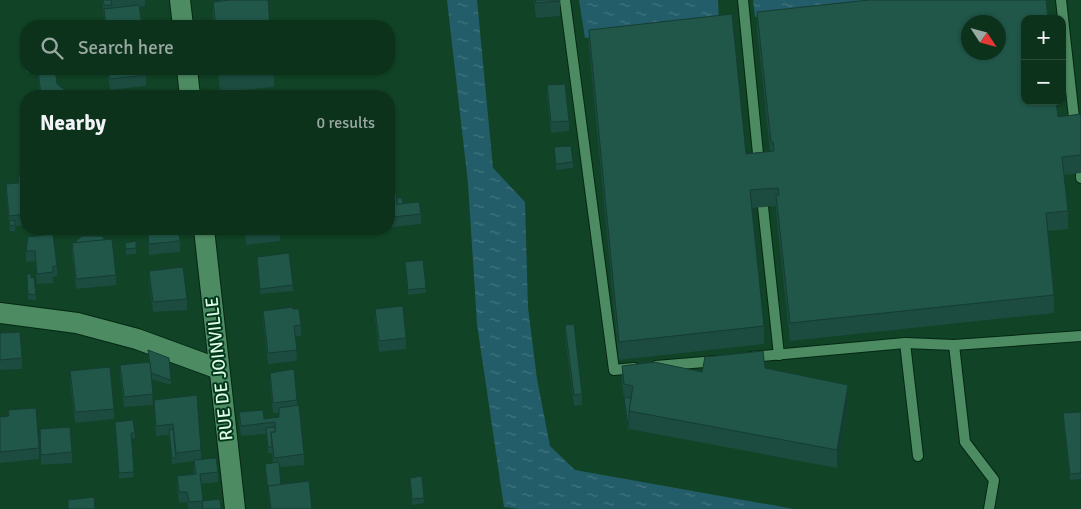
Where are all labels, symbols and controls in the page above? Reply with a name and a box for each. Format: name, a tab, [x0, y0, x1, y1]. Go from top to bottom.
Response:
north arrow	[961, 15, 1006, 60]
map controls	[1021, 15, 1066, 105]
button: +	[1021, 15, 1066, 60]
search box	[20, 20, 395, 75]
icon: search	[38, 34, 66, 62]
text: Search here	[78, 36, 174, 60]
button: −	[1021, 60, 1066, 105]
text: Nearby	[40, 110, 106, 136]
text: 0 results	[316, 113, 375, 133]
street label: RUE DE JOINVILLE	[201, 296, 237, 442]

